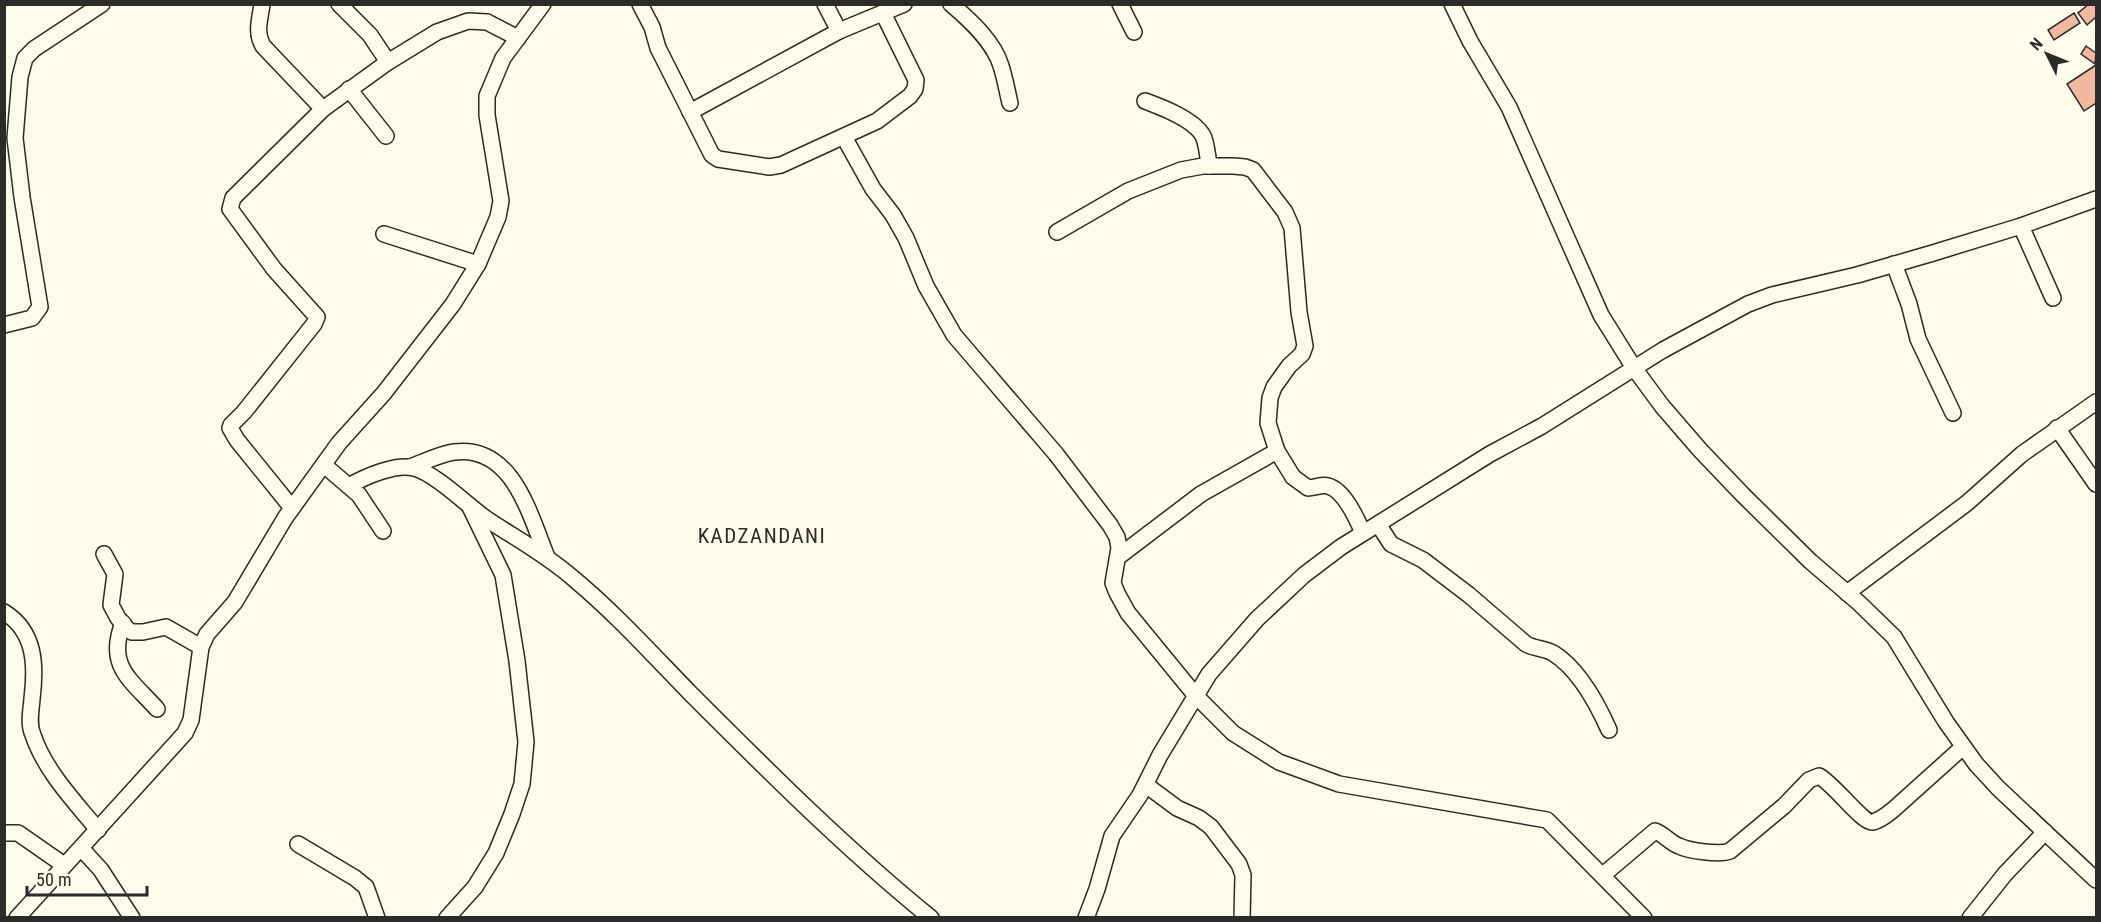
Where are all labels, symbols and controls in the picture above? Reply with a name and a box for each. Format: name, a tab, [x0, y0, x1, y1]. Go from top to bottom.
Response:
north arrow	[2017, 24, 2077, 84]
text: N	[2026, 34, 2047, 54]
district label: KADZANDANI	[698, 524, 826, 548]
scale bar	[27, 859, 147, 897]
text: 50 m	[36, 869, 71, 890]

